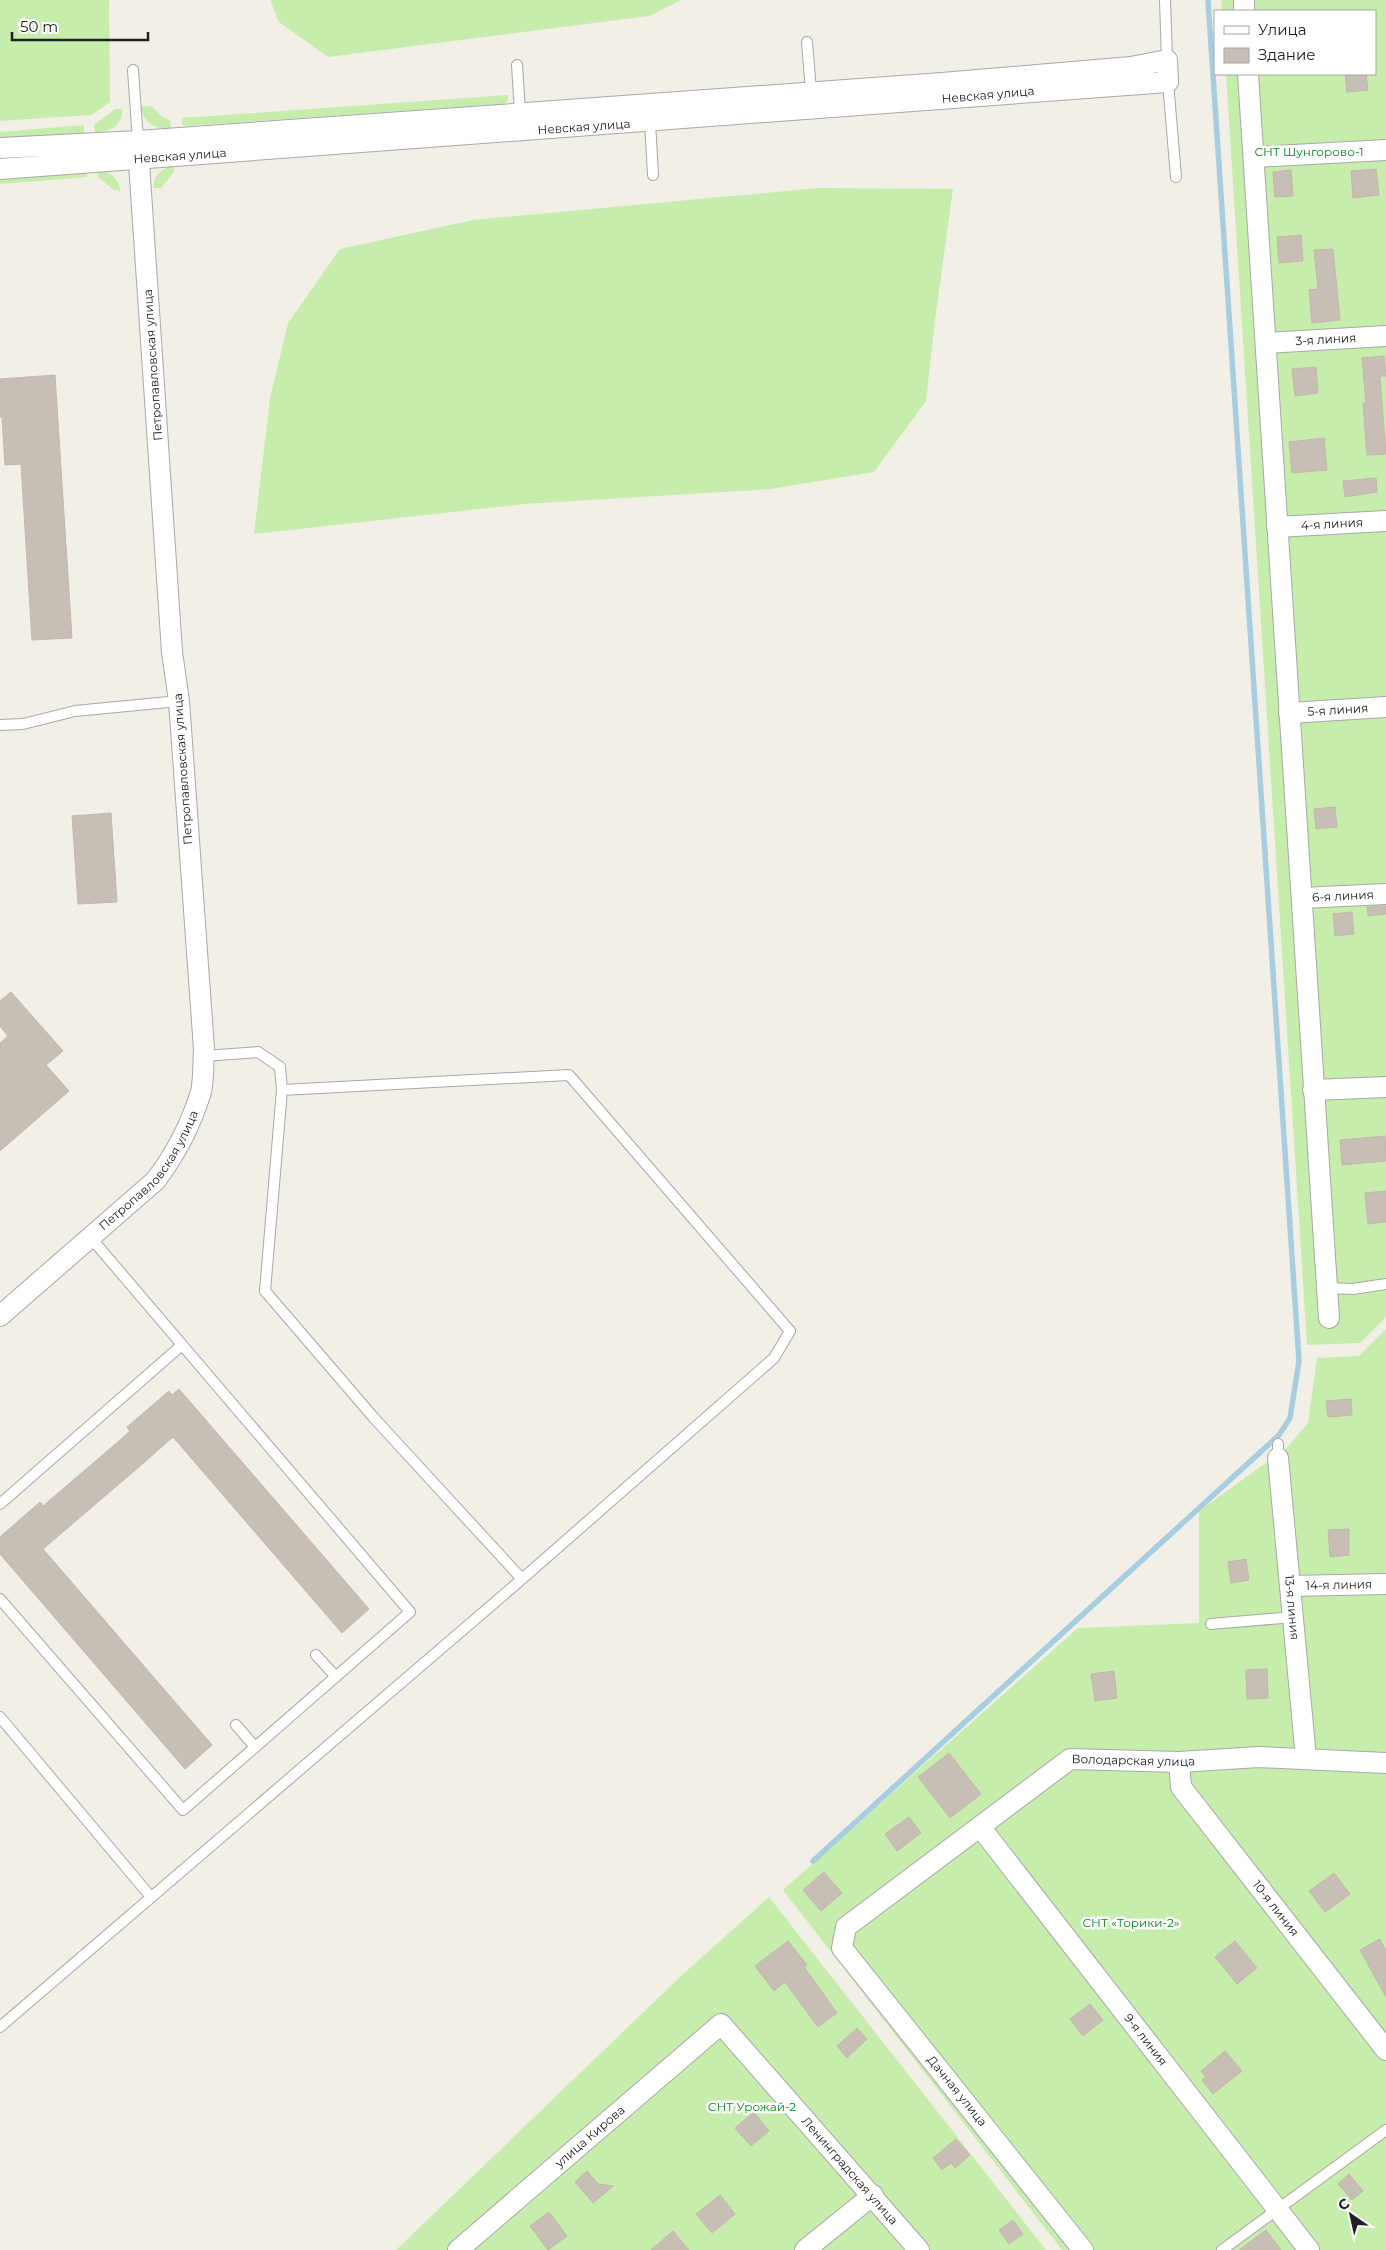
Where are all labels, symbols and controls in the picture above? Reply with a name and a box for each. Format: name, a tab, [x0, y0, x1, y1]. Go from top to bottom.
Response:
scale bar	[12, 10, 149, 42]
legend	[1214, 10, 1376, 75]
text: 50 m	[20, 17, 58, 36]
text: Улица	[1258, 20, 1306, 39]
text: Здание	[1258, 45, 1316, 64]
street label: Невская улица	[941, 83, 1035, 106]
street label: Невская улица	[537, 116, 631, 137]
park label: СНТ Шунгорово-1	[1254, 144, 1364, 159]
street label: Невская улица	[133, 145, 227, 166]
street label: Петропавловская улица	[140, 289, 165, 441]
street label: 3-я линия	[1295, 330, 1357, 348]
street label: 4-я линия	[1300, 514, 1363, 533]
street label: Петропавловская улица	[170, 693, 195, 845]
street label: 5-я линия	[1307, 700, 1369, 719]
street label: 6-я линия	[1312, 887, 1374, 905]
street label: Петропавловская улица	[96, 1108, 201, 1233]
street label: 13-я линия	[1282, 1574, 1303, 1641]
street label: 14-я линия	[1305, 1576, 1372, 1593]
street label: Володарская улица	[1071, 1751, 1195, 1769]
street label: 10-я линия	[1250, 1877, 1302, 1939]
park label: СНТ «Торики-2»	[1083, 1915, 1180, 1930]
street label: 9-я линия	[1121, 2010, 1171, 2068]
street label: Дачная улица	[924, 2052, 990, 2129]
park label: СНТ Урожай-2	[708, 2099, 796, 2114]
street label: улица Кирова	[551, 2102, 628, 2171]
street label: Ленинградская улица	[799, 2113, 901, 2228]
north arrow	[1326, 2190, 1376, 2240]
text: С	[1334, 2194, 1353, 2215]

